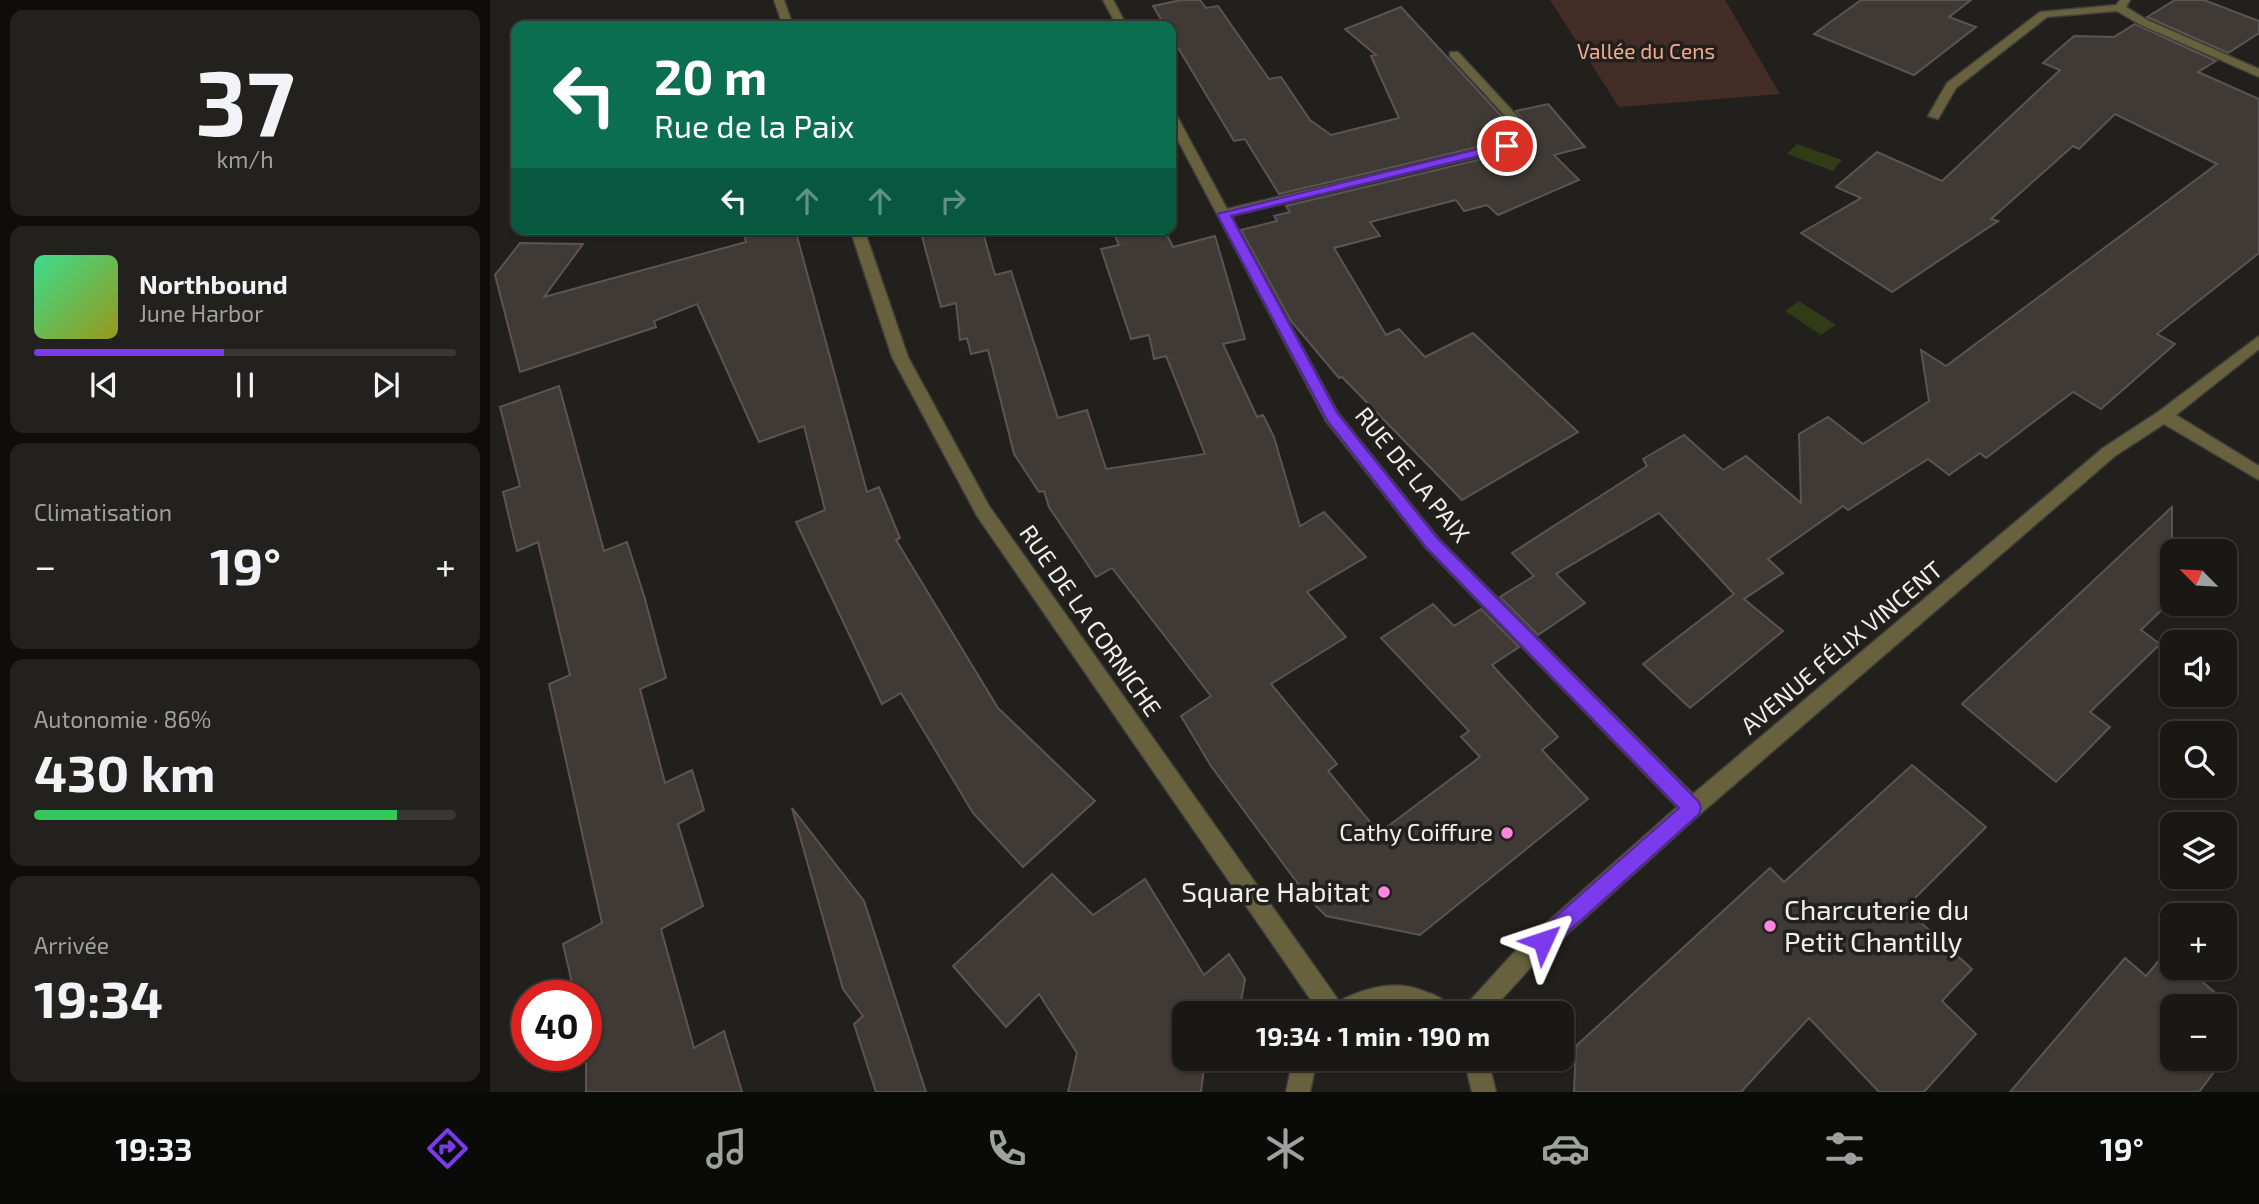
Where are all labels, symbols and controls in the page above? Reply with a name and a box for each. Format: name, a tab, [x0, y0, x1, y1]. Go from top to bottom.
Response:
park label: Vallée du Cens	[1577, 38, 1715, 63]
text: 37	[195, 45, 295, 154]
text: 20 m	[654, 46, 767, 105]
icon: left	[539, 49, 630, 140]
text: Rue de la Paix	[654, 106, 854, 144]
pin	[1477, 116, 1537, 176]
icon: arrive	[1488, 127, 1526, 165]
text: km/h	[216, 145, 274, 173]
icon: left	[715, 182, 753, 220]
icon: ahead	[788, 182, 826, 220]
icon: ahead	[861, 182, 899, 220]
icon: right	[934, 182, 972, 220]
text: Northbound	[139, 268, 288, 299]
text: June Harbor	[139, 299, 263, 327]
icon: previous	[85, 366, 123, 404]
icon: pause	[226, 366, 264, 404]
icon: next	[367, 366, 405, 404]
street label: RUE DE LA PAIX	[1350, 401, 1477, 548]
text: Climatisation	[34, 498, 172, 526]
street label: RUE DE LA CORNICHE	[1014, 519, 1168, 721]
text: 19°	[210, 533, 281, 595]
north arrow	[2160, 539, 2236, 616]
map controls	[2160, 539, 2237, 1071]
text: −	[34, 542, 56, 588]
text: +	[435, 542, 456, 588]
street label: AVENUE FÉLIX VINCENT	[1734, 554, 1948, 740]
button: sound	[2160, 630, 2237, 707]
text: Autonomie · 86%	[34, 705, 211, 733]
button: search	[2160, 721, 2237, 798]
text: 430 km	[34, 740, 216, 802]
button: layers	[2160, 812, 2237, 889]
place label: Cathy Coiffure	[1339, 817, 1493, 846]
marker: Cathy Coiffure	[1499, 825, 1515, 841]
place label: Square Habitat	[1181, 874, 1370, 908]
marker: Square Habitat	[1376, 884, 1392, 900]
place label: Charcuterie du Petit Chantilly	[1784, 892, 1969, 958]
button: +	[2160, 903, 2237, 980]
position arrow	[1506, 904, 1580, 978]
marker: Charcuterie du Petit Chantilly	[1762, 918, 1778, 934]
text: Arrivée	[34, 931, 109, 959]
text: 19:34	[34, 966, 163, 1028]
speed limit sign: 40	[511, 980, 602, 1071]
button: −	[2160, 994, 2237, 1071]
text: 19:34 · 1 min · 190 m	[1256, 1020, 1490, 1051]
icon: directions	[423, 1124, 472, 1173]
icon: music	[702, 1124, 751, 1173]
icon: phone	[982, 1124, 1031, 1173]
icon: climate	[1261, 1124, 1310, 1173]
icon: car	[1541, 1124, 1590, 1173]
icon: filters	[1820, 1124, 1869, 1173]
text: 19:33	[115, 1129, 192, 1167]
text: 19°	[2100, 1129, 2144, 1167]

